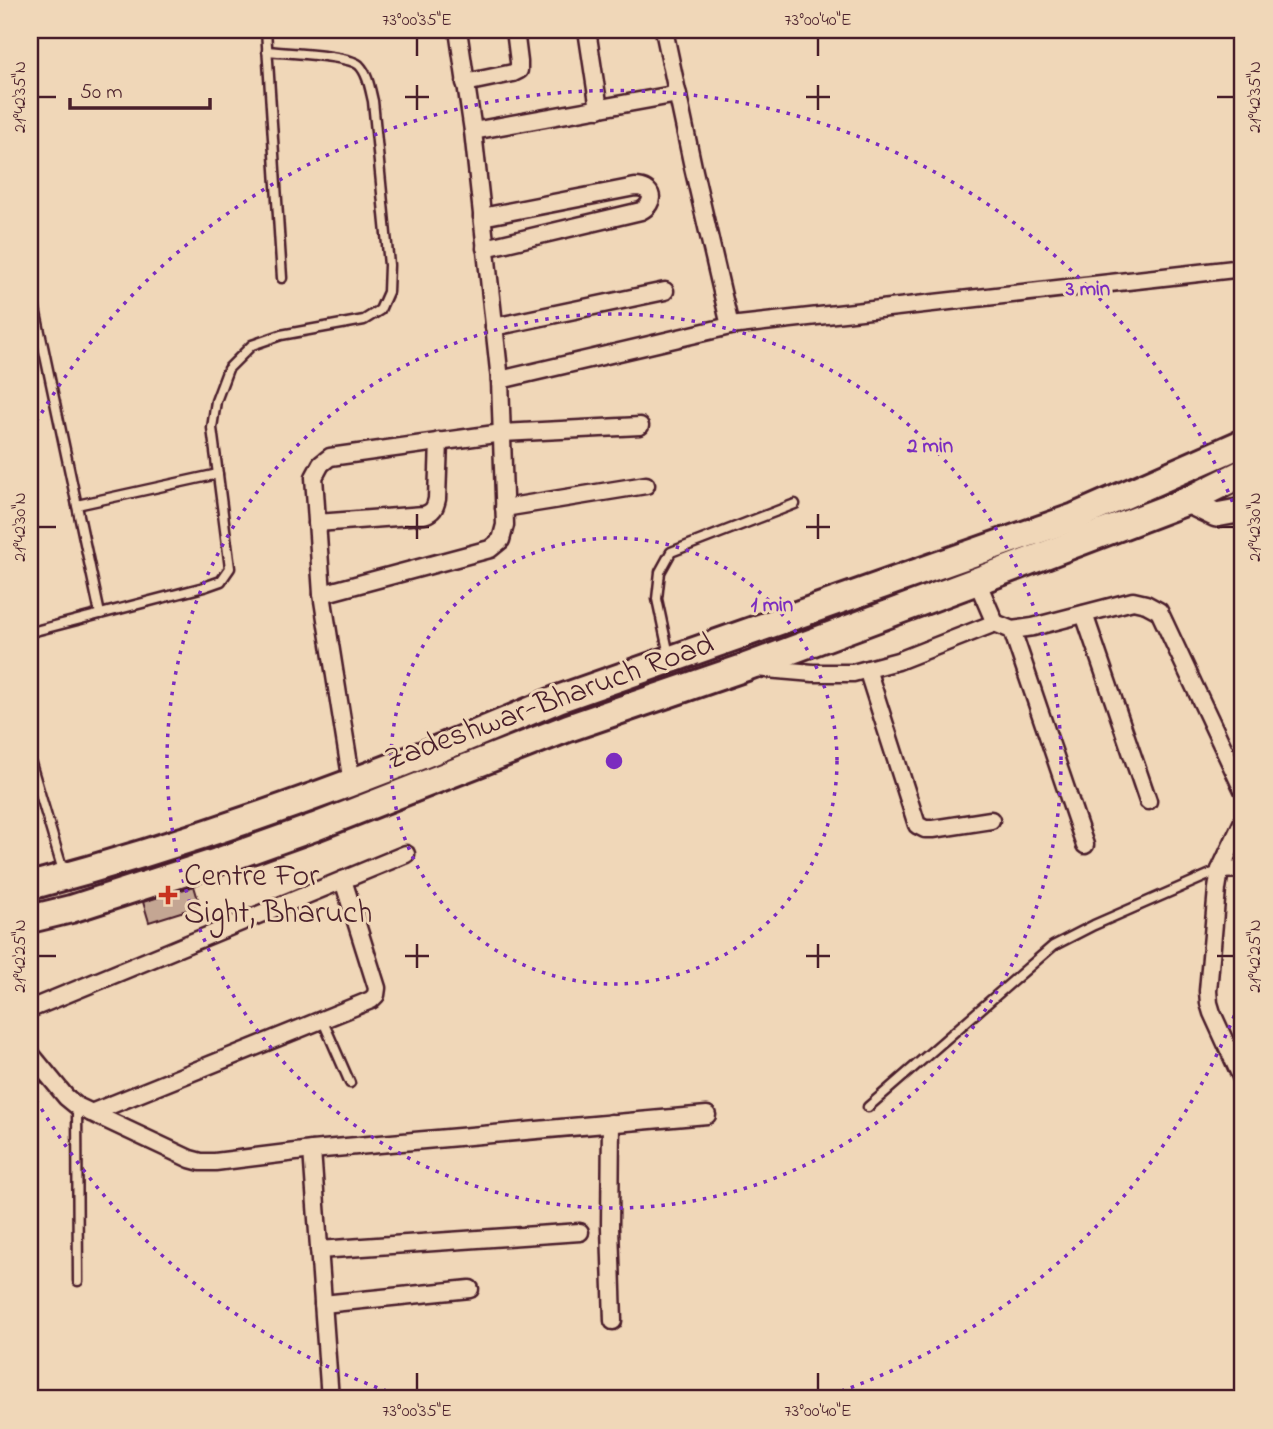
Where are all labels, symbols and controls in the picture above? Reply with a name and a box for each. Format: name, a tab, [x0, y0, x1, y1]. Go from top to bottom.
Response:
text: 73°00'35"E	[382, 8, 452, 34]
text: 73°00'40"E	[784, 8, 852, 34]
text: 21°42'35"N	[8, 61, 34, 133]
text: 21°42'35"N	[1243, 61, 1269, 133]
scale bar	[70, 66, 210, 110]
text: 50 m	[80, 78, 123, 108]
text: 3 min	[1065, 275, 1110, 305]
text: 2 min	[906, 432, 953, 462]
text: 21°42'30"N	[8, 492, 34, 562]
text: 21°42'30"N	[1243, 492, 1269, 562]
text: 1 min	[751, 591, 793, 621]
street label: Zadeshwar-Bharuch Road	[379, 622, 721, 784]
centre of rings	[602, 749, 626, 773]
place label: Centre For Sight, Bharuch	[184, 854, 373, 938]
marker: Centre For Sight, Bharuch	[158, 885, 178, 905]
text: 21°42'25"N	[8, 919, 34, 993]
text: 21°42'25"N	[1243, 919, 1269, 993]
text: 73°00'35"E	[382, 1399, 452, 1425]
text: 73°00'40"E	[784, 1399, 852, 1425]

